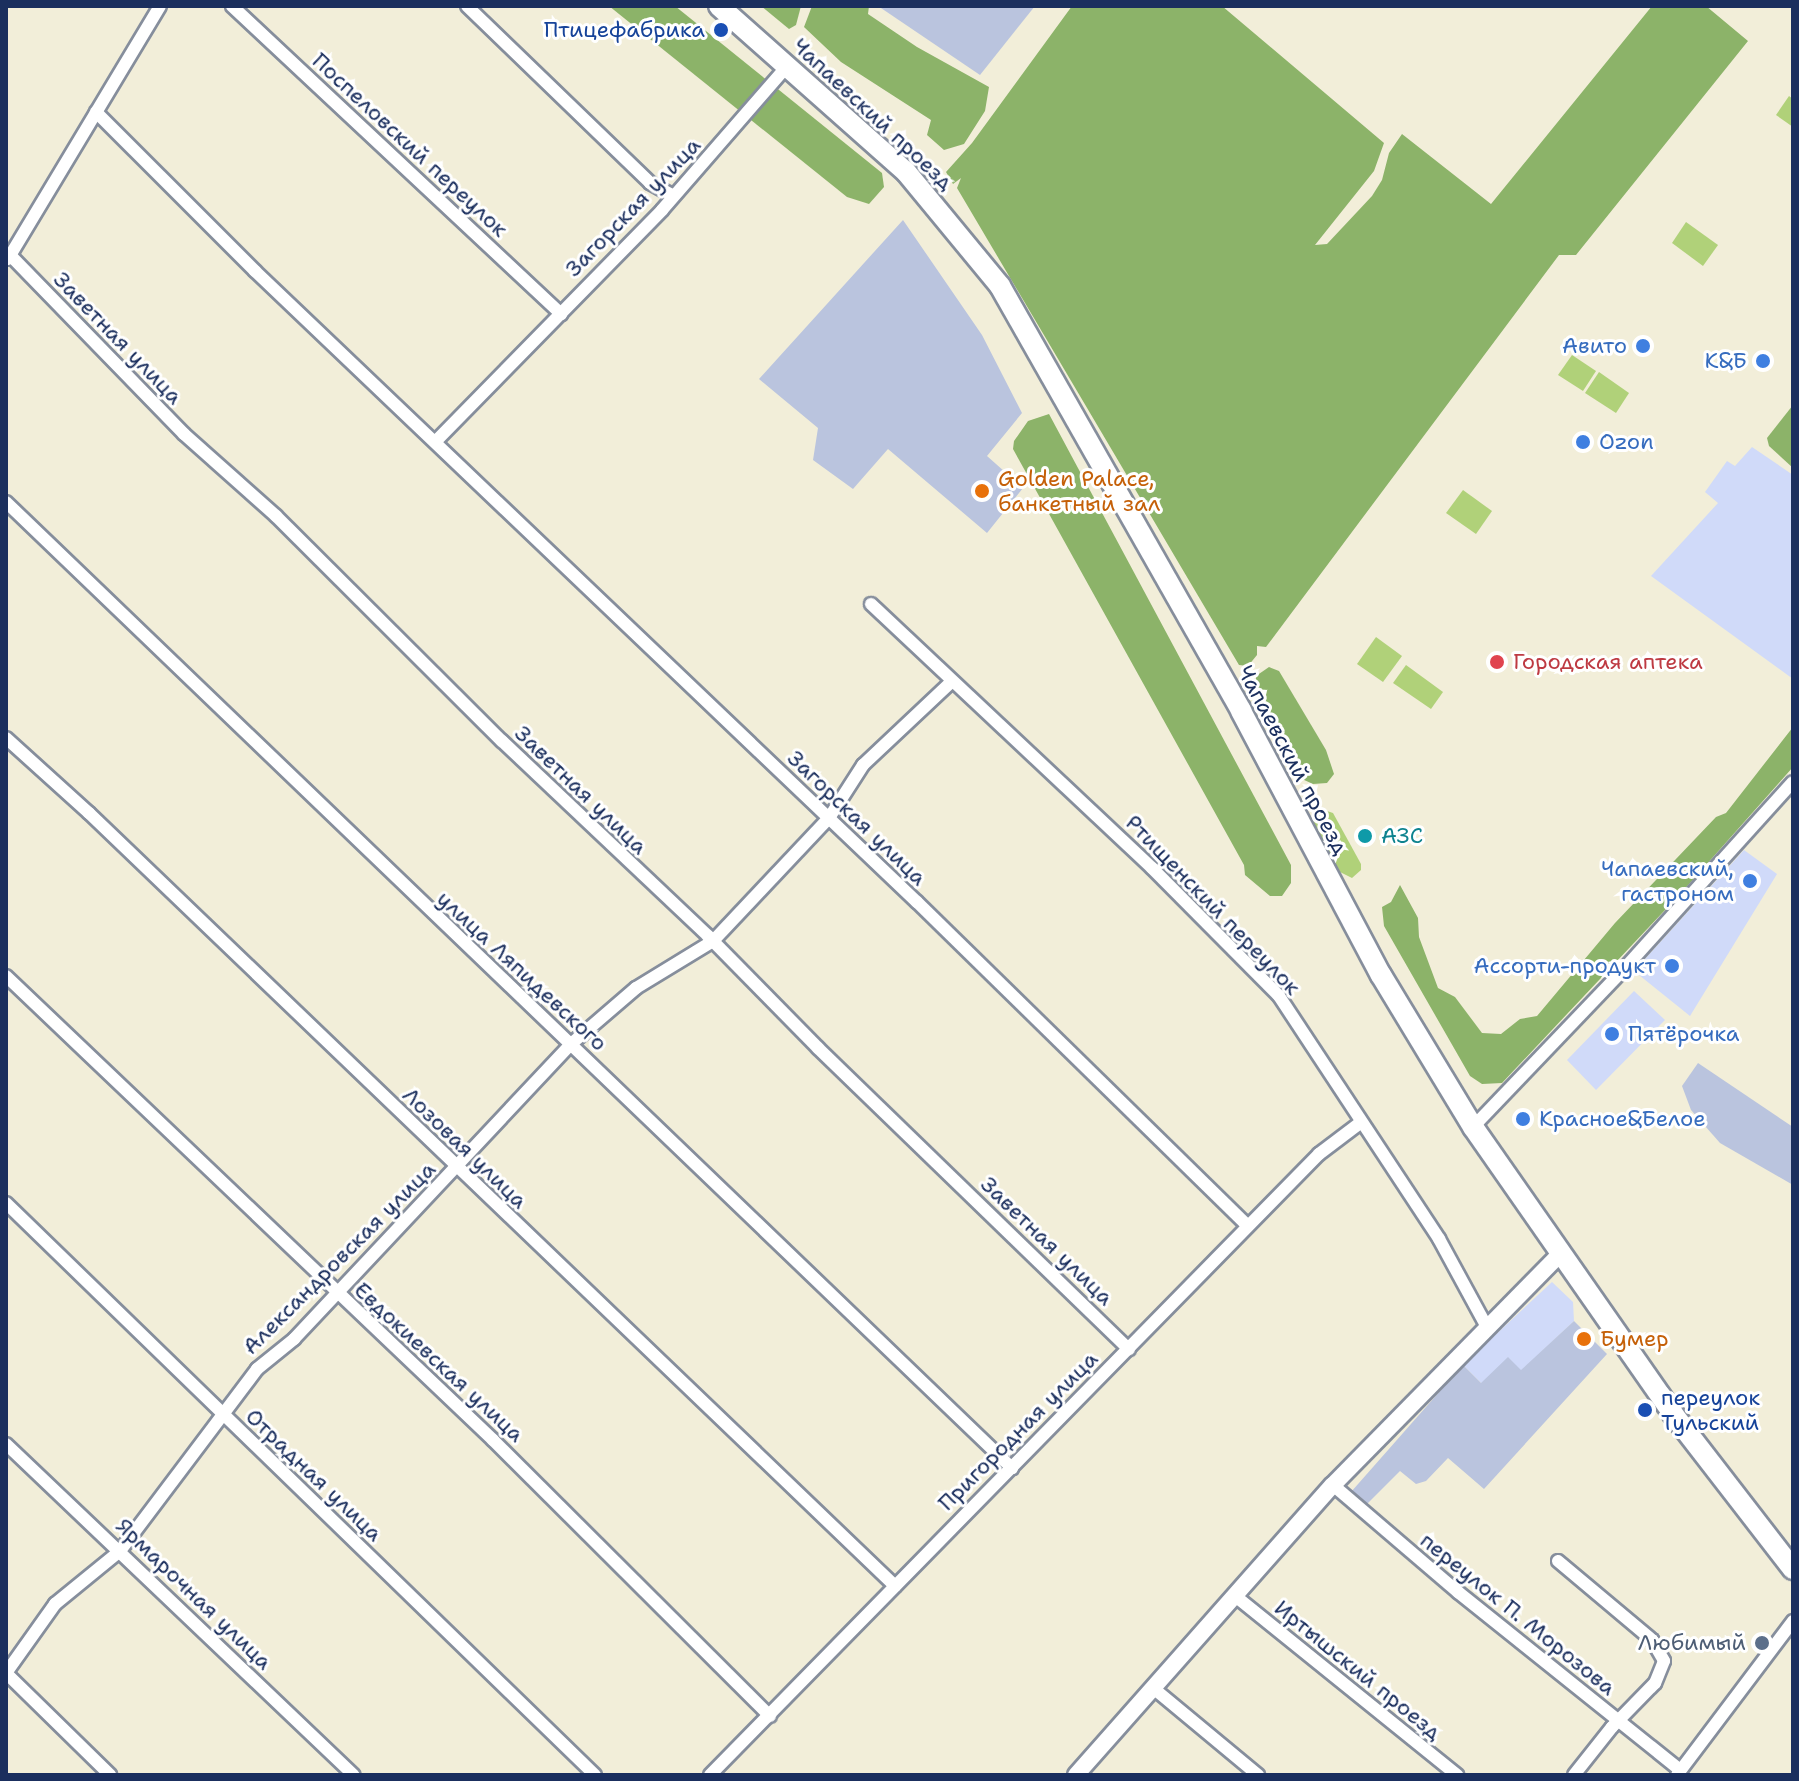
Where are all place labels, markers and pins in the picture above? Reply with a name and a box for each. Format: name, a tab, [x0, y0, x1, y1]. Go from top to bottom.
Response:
place label: Птицефабрика	[544, 17, 705, 43]
marker: Птицефабрика	[712, 21, 730, 39]
place label: Авито	[1562, 333, 1627, 359]
marker: Авито	[1634, 337, 1652, 355]
place label: К&Б	[1705, 348, 1747, 374]
marker: К&Б	[1754, 352, 1772, 370]
place label: Ozon	[1599, 429, 1654, 455]
marker: Ozon	[1574, 433, 1592, 451]
place label: Golden Palace, банкетный зал	[998, 465, 1160, 516]
marker: Golden Palace, банкетный зал	[973, 482, 991, 500]
place label: Городская аптека	[1513, 649, 1703, 675]
marker: Городская аптека	[1488, 653, 1506, 671]
place label: АЗС	[1381, 823, 1423, 849]
marker: АЗС	[1356, 827, 1374, 845]
place label: Чапаевский, гастроном	[1601, 855, 1734, 906]
marker: Чапаевский, гастроном	[1741, 872, 1759, 890]
place label: Ассорти-продукт	[1474, 953, 1656, 979]
marker: Ассорти-продукт	[1663, 957, 1681, 975]
place label: Пятёрочка	[1628, 1021, 1739, 1047]
marker: Пятёрочка	[1603, 1025, 1621, 1043]
place label: Красное&Белое	[1539, 1106, 1706, 1132]
marker: Красное&Белое	[1514, 1110, 1532, 1128]
place label: Бумер	[1600, 1326, 1669, 1352]
marker: Бумер	[1575, 1330, 1593, 1348]
place label: переулок Тульский	[1661, 1384, 1760, 1436]
marker: переулок Тульский	[1636, 1401, 1654, 1419]
place label: Любимый	[1638, 1630, 1746, 1656]
marker: Любимый	[1753, 1634, 1771, 1652]

